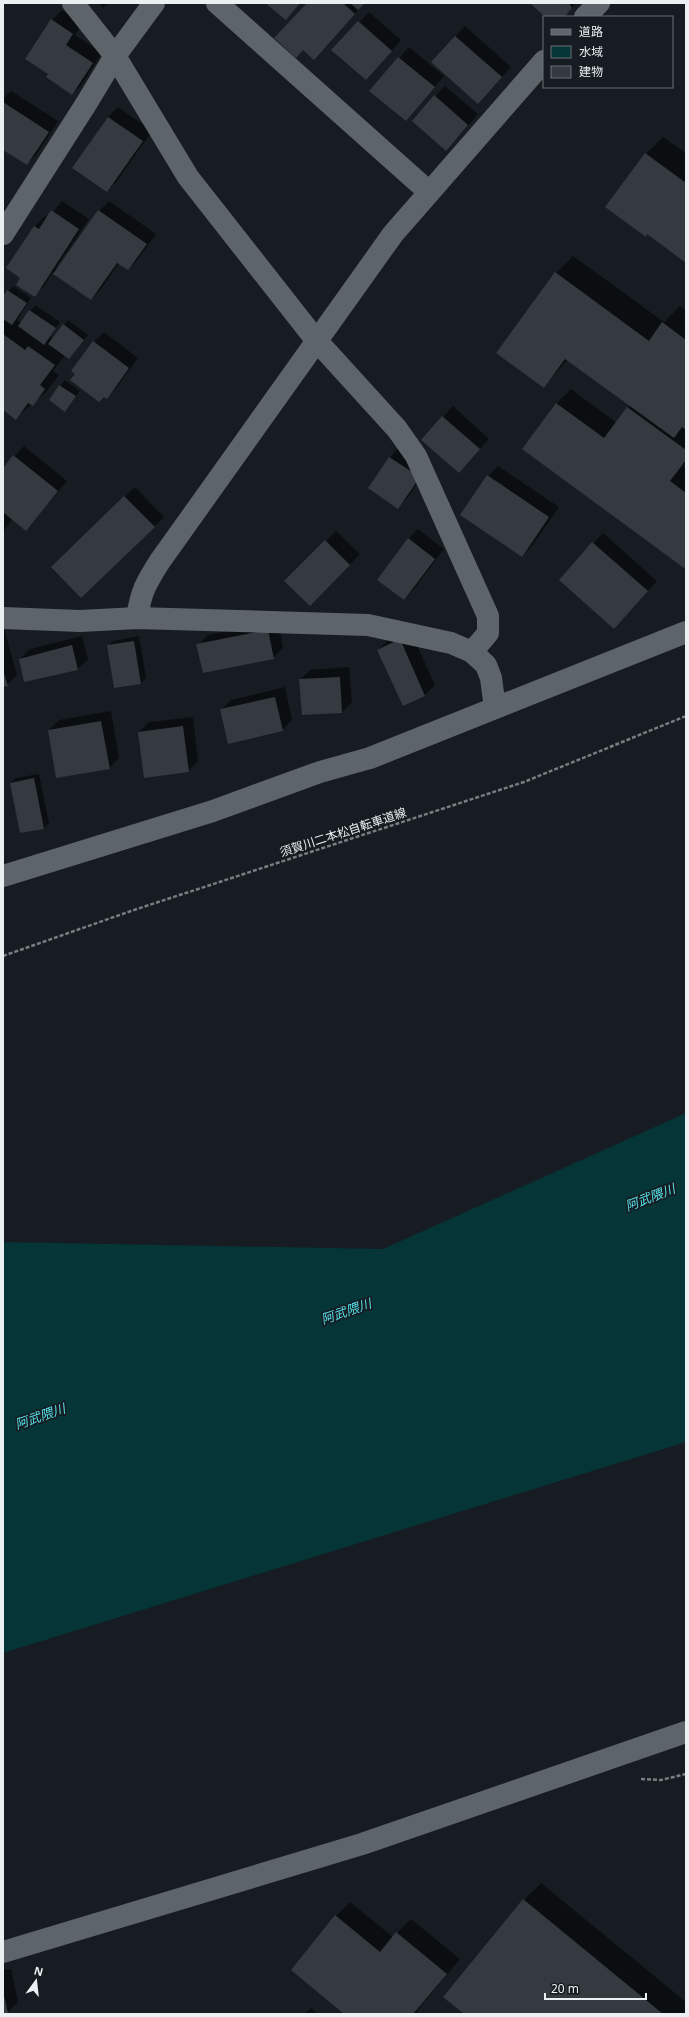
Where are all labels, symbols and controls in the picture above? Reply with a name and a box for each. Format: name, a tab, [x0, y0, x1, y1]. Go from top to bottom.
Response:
legend	[543, 16, 673, 88]
text: 道路	[579, 23, 603, 40]
text: 水域	[579, 43, 603, 60]
text: 建物	[579, 63, 603, 80]
street label: 須賀川二本松自転車道線	[278, 804, 408, 860]
water label: 阿武隈川	[622, 1179, 679, 1215]
water label: 阿武隈川	[318, 1293, 375, 1328]
water label: 阿武隈川	[12, 1398, 69, 1433]
north arrow	[16, 1961, 56, 2001]
text: N	[32, 1962, 45, 1979]
scale bar	[545, 1975, 646, 2001]
text: 20 m	[551, 1980, 579, 1997]

